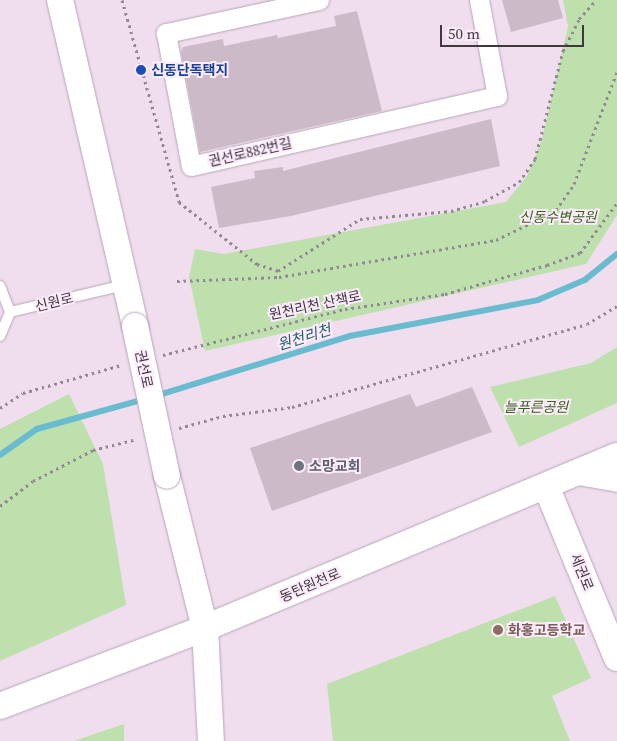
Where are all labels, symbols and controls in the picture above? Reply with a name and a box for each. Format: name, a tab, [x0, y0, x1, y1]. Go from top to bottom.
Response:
scale bar	[442, 15, 586, 47]
text: 50 m	[448, 23, 480, 44]
place label: 신동단독택지	[151, 62, 228, 78]
marker: 신동단독택지	[135, 64, 147, 76]
street label: 권선로882번길	[207, 134, 293, 170]
park label: 신동수변공원	[519, 209, 597, 225]
street label: 원천리천 산책로	[268, 287, 362, 323]
street label: 신원로	[33, 289, 75, 315]
water label: 원천리천	[275, 320, 333, 354]
street label: 권선로	[132, 348, 156, 390]
park label: 늘푸른공원	[504, 399, 568, 415]
place label: 소망교회	[309, 458, 361, 474]
marker: 소망교회	[293, 460, 305, 472]
street label: 세권로	[567, 551, 597, 593]
street label: 동탄원천로	[277, 565, 343, 605]
place label: 화홍고등학교	[508, 622, 585, 638]
marker: 화홍고등학교	[492, 624, 504, 636]

